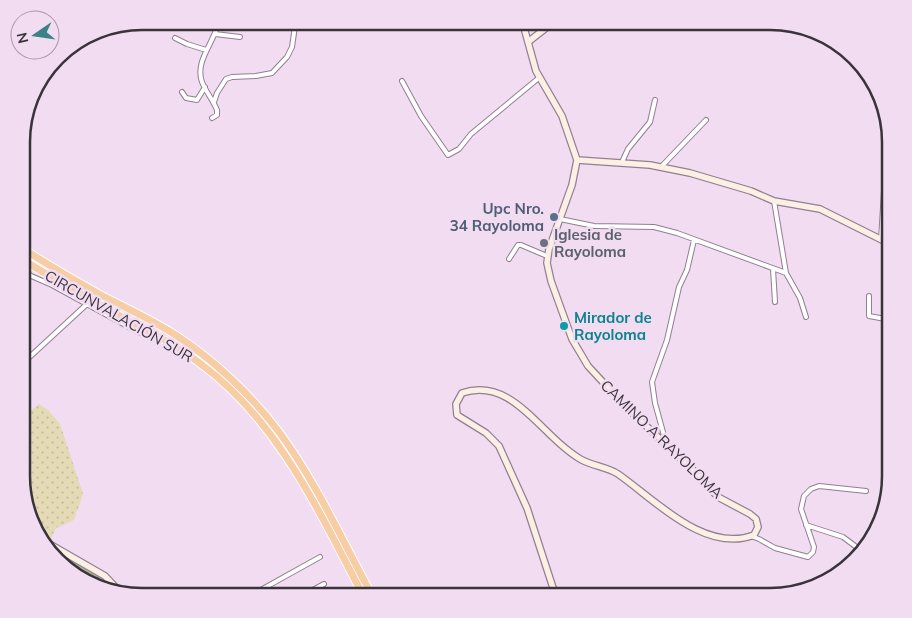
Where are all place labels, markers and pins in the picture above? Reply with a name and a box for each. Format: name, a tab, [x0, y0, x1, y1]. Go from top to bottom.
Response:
place label: Upc Nro. 34 Rayoloma	[450, 199, 544, 235]
marker: Upc Nro. 34 Rayoloma	[548, 211, 560, 223]
place label: Iglesia de Rayoloma	[554, 225, 626, 261]
marker: Iglesia de Rayoloma	[538, 237, 550, 249]
place label: Mirador de Rayoloma	[574, 308, 652, 344]
marker: Mirador de Rayoloma	[558, 320, 570, 332]

